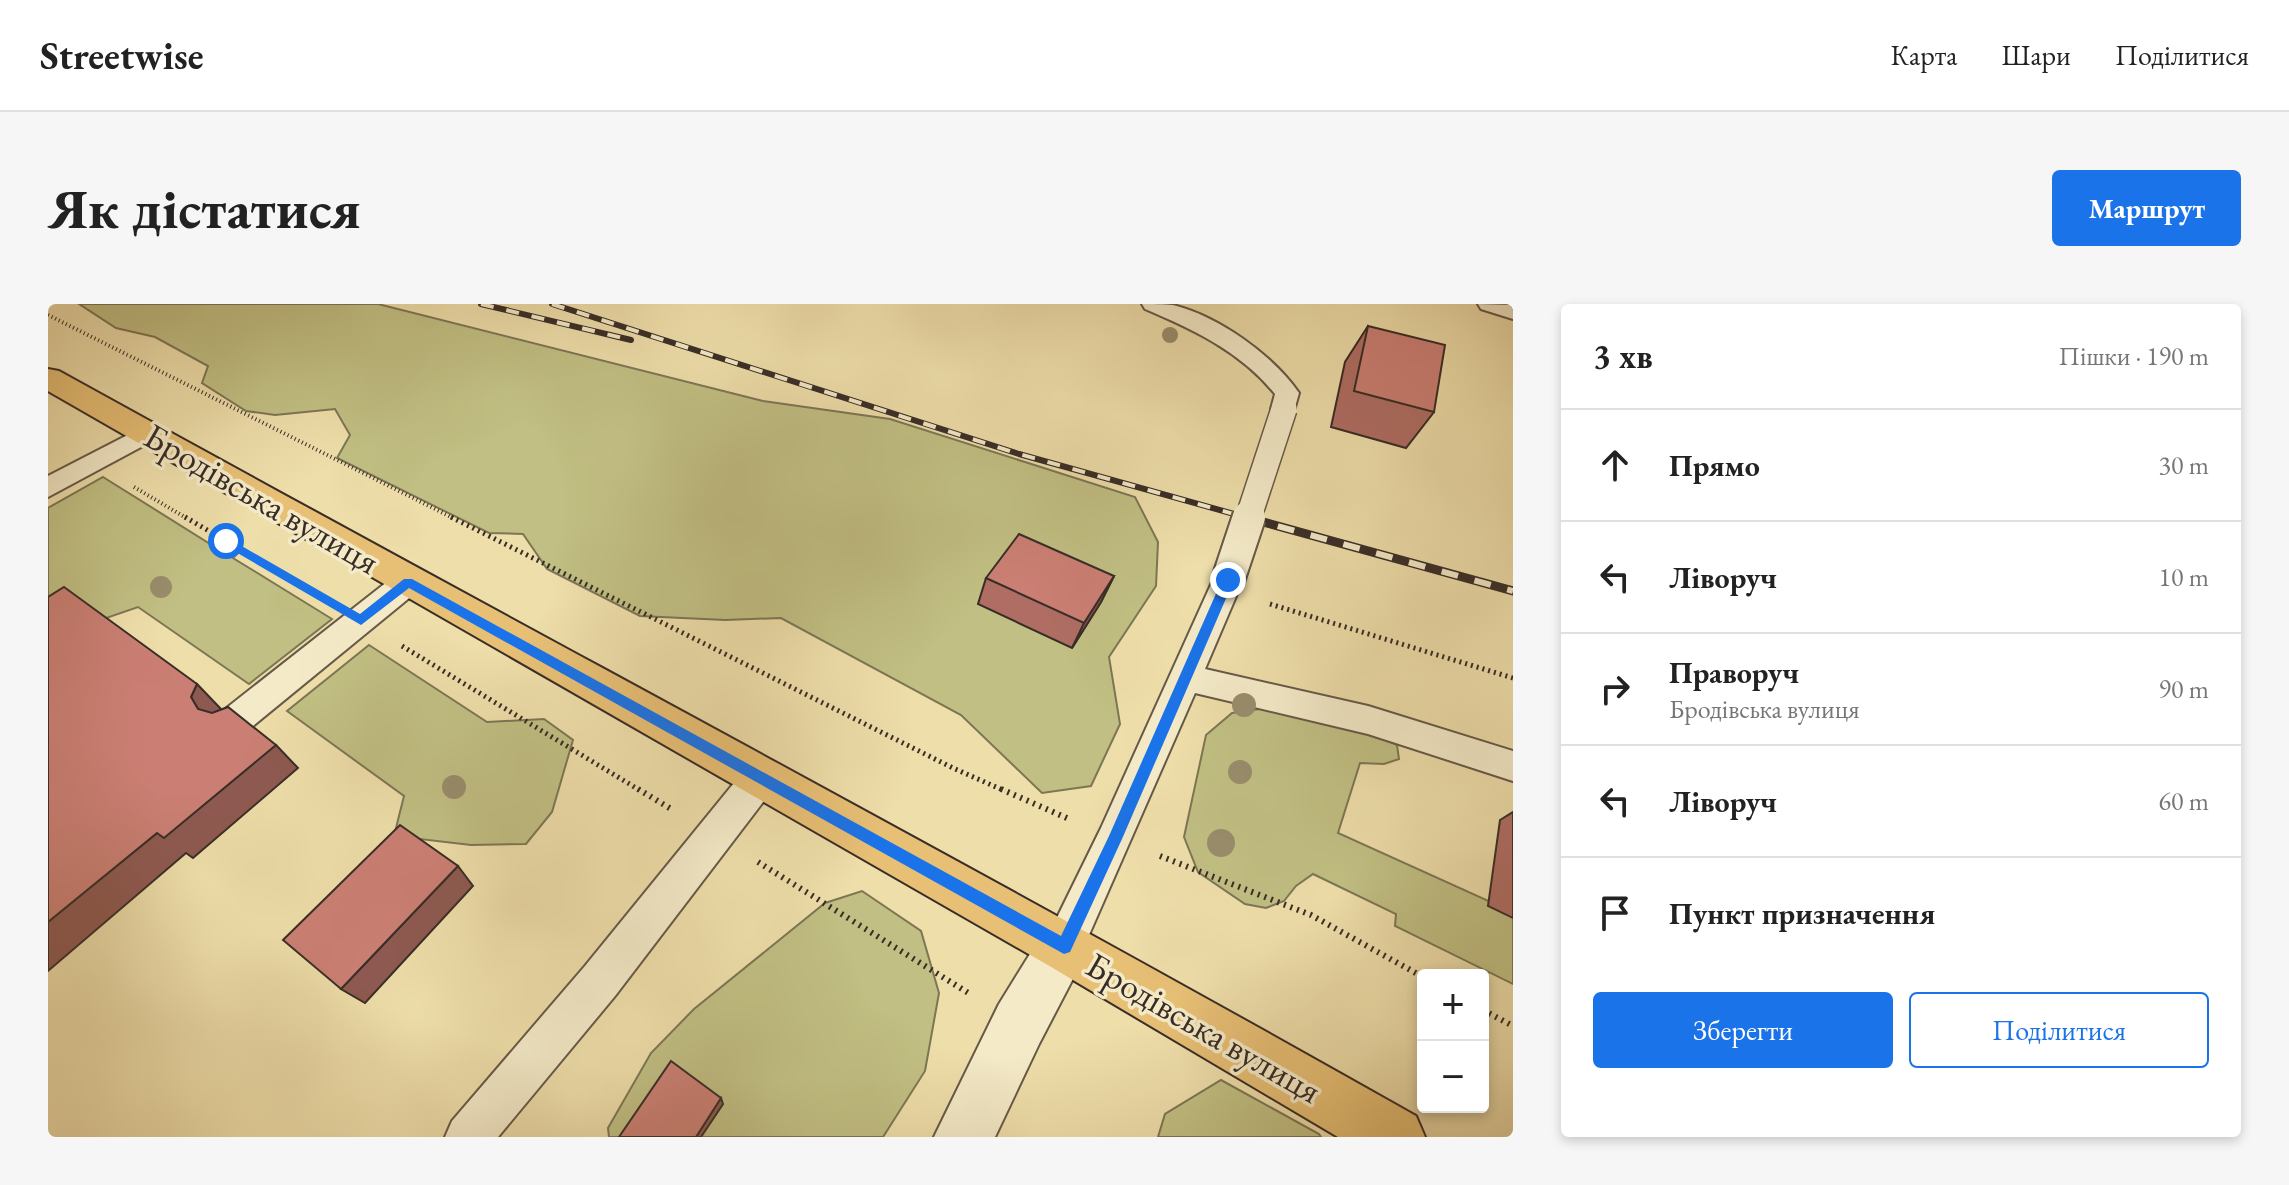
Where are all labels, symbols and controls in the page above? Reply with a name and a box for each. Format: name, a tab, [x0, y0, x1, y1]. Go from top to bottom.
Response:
text: Streetwise	[40, 31, 203, 80]
text: Карта	[1891, 37, 1957, 73]
text: Шари	[2001, 37, 2071, 73]
text: Поділитися	[2115, 37, 2249, 73]
button: Маршрут	[2052, 170, 2241, 246]
text: Як дістатися	[48, 172, 361, 245]
text: 3 хв	[1593, 334, 1653, 378]
text: Пішки · 190 m	[2058, 339, 2209, 373]
street label: Бродівська вулиця	[136, 412, 388, 585]
icon: ahead	[1593, 443, 1637, 487]
text: Прямо	[1669, 446, 1760, 485]
text: 30 m	[2159, 448, 2209, 482]
route start	[208, 523, 244, 559]
icon: left	[1593, 555, 1637, 599]
text: Ліворуч	[1669, 558, 1777, 597]
text: 10 m	[2159, 560, 2209, 594]
route end	[1210, 562, 1246, 598]
text: Праворуч	[1669, 653, 1799, 692]
icon: right	[1593, 667, 1637, 711]
text: 90 m	[2159, 672, 2209, 706]
text: Бродівська вулиця	[1669, 692, 1860, 726]
icon: left	[1593, 779, 1637, 823]
text: Ліворуч	[1669, 782, 1777, 821]
text: 60 m	[2159, 784, 2209, 818]
icon: arrive	[1593, 891, 1637, 935]
text: Пункт призначення	[1669, 894, 1935, 933]
street label: Бродівська вулиця	[1078, 941, 1330, 1114]
map controls	[1417, 969, 1489, 1113]
button: +	[1417, 969, 1489, 1041]
button: Зберегти	[1593, 992, 1893, 1068]
button: Поділитися	[1909, 992, 2209, 1068]
button: −	[1417, 1041, 1489, 1113]

